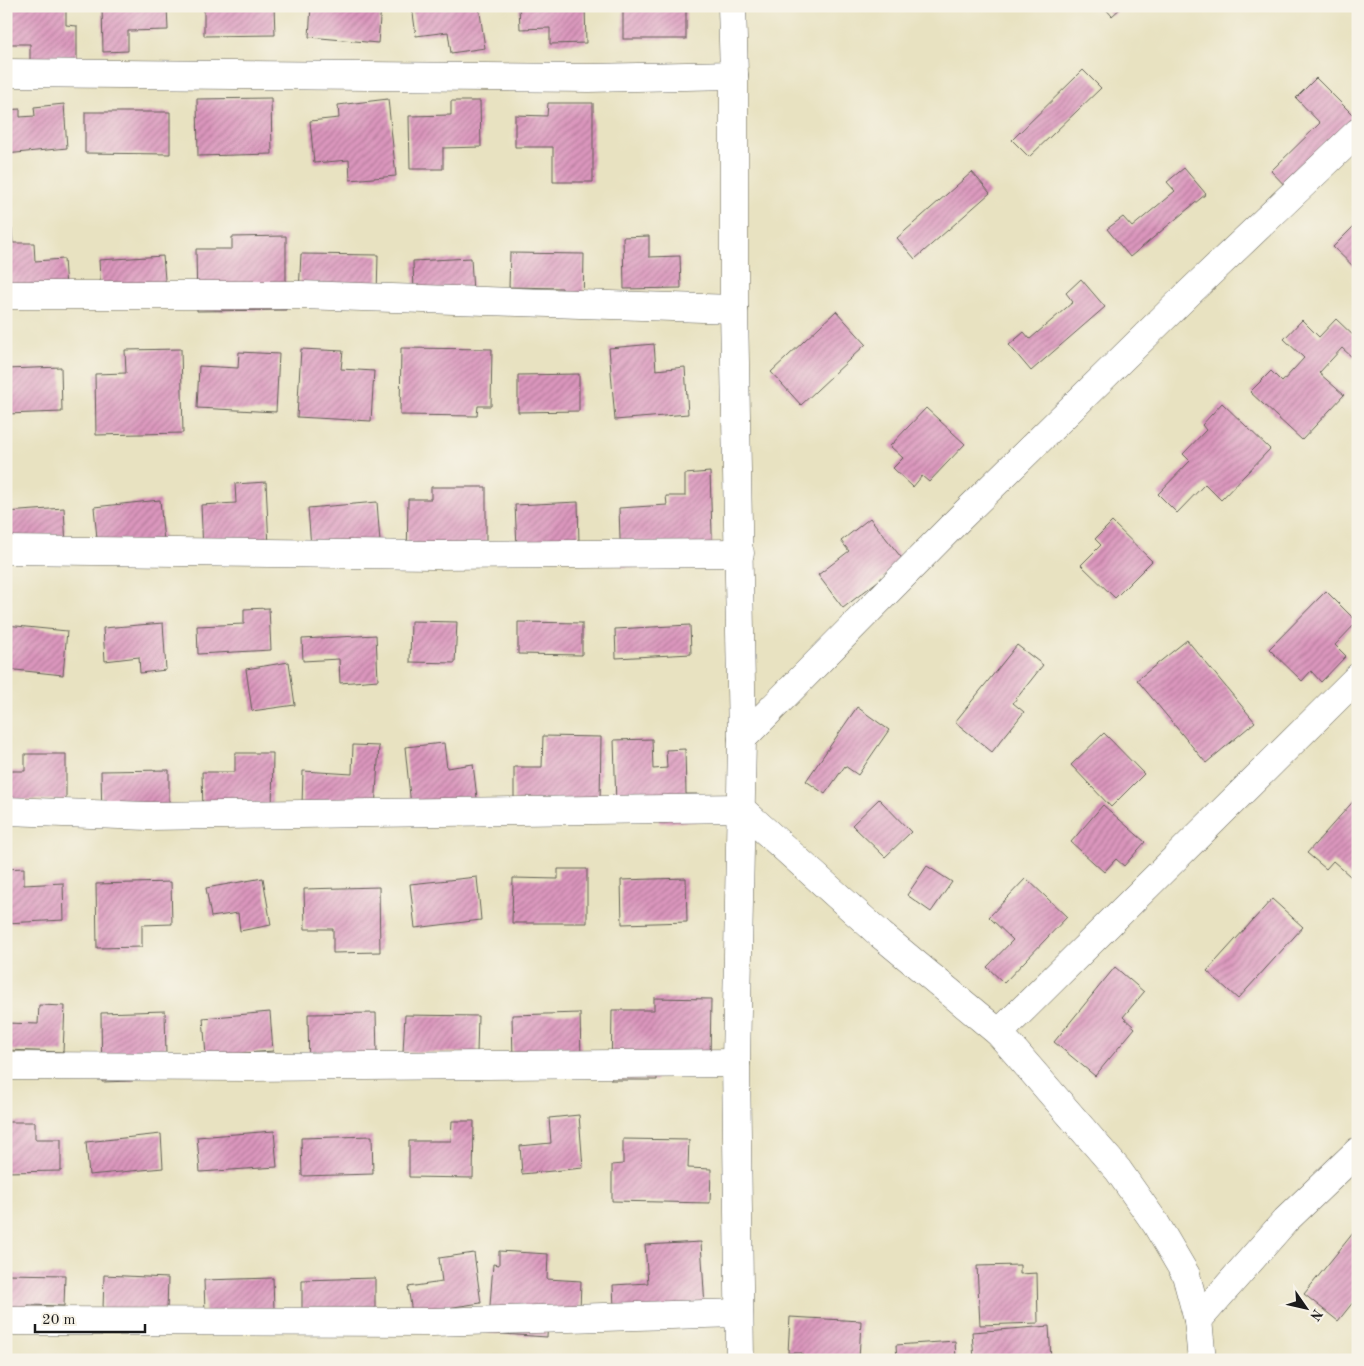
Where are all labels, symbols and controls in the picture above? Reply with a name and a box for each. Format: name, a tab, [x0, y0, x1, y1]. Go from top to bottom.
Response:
north arrow	[1282, 1284, 1332, 1334]
scale bar	[35, 1301, 145, 1333]
text: N	[1307, 1306, 1325, 1323]
text: 20 m	[42, 1313, 76, 1328]

